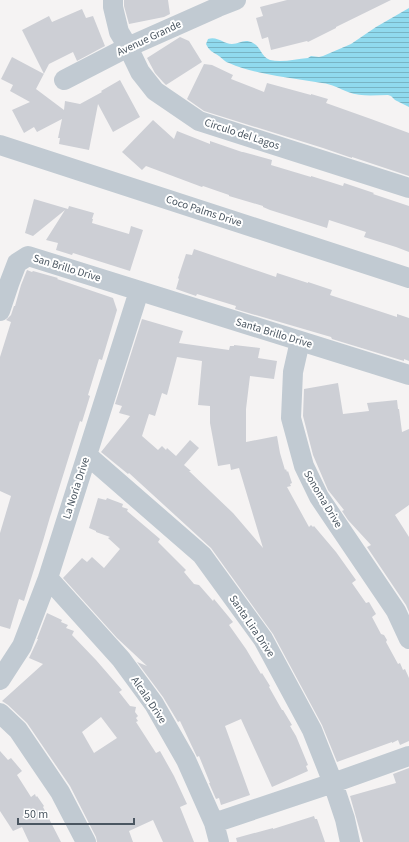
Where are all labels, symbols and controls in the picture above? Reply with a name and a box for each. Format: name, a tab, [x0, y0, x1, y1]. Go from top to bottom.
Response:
street label: Avenue Grande	[114, 16, 184, 59]
street label: Circulo del Lagos	[203, 115, 282, 153]
street label: Coco Palms Drive	[164, 192, 244, 231]
street label: San Brillo Drive	[31, 251, 103, 286]
street label: Santa Brillo Drive	[234, 314, 315, 352]
street label: La Noria Drive	[59, 455, 93, 521]
street label: Sonoma Drive	[300, 467, 346, 531]
street label: Santa Lira Drive	[226, 592, 279, 660]
street label: Alcala Drive	[128, 674, 171, 727]
scale bar	[18, 800, 134, 826]
text: 50 m	[24, 806, 48, 823]

